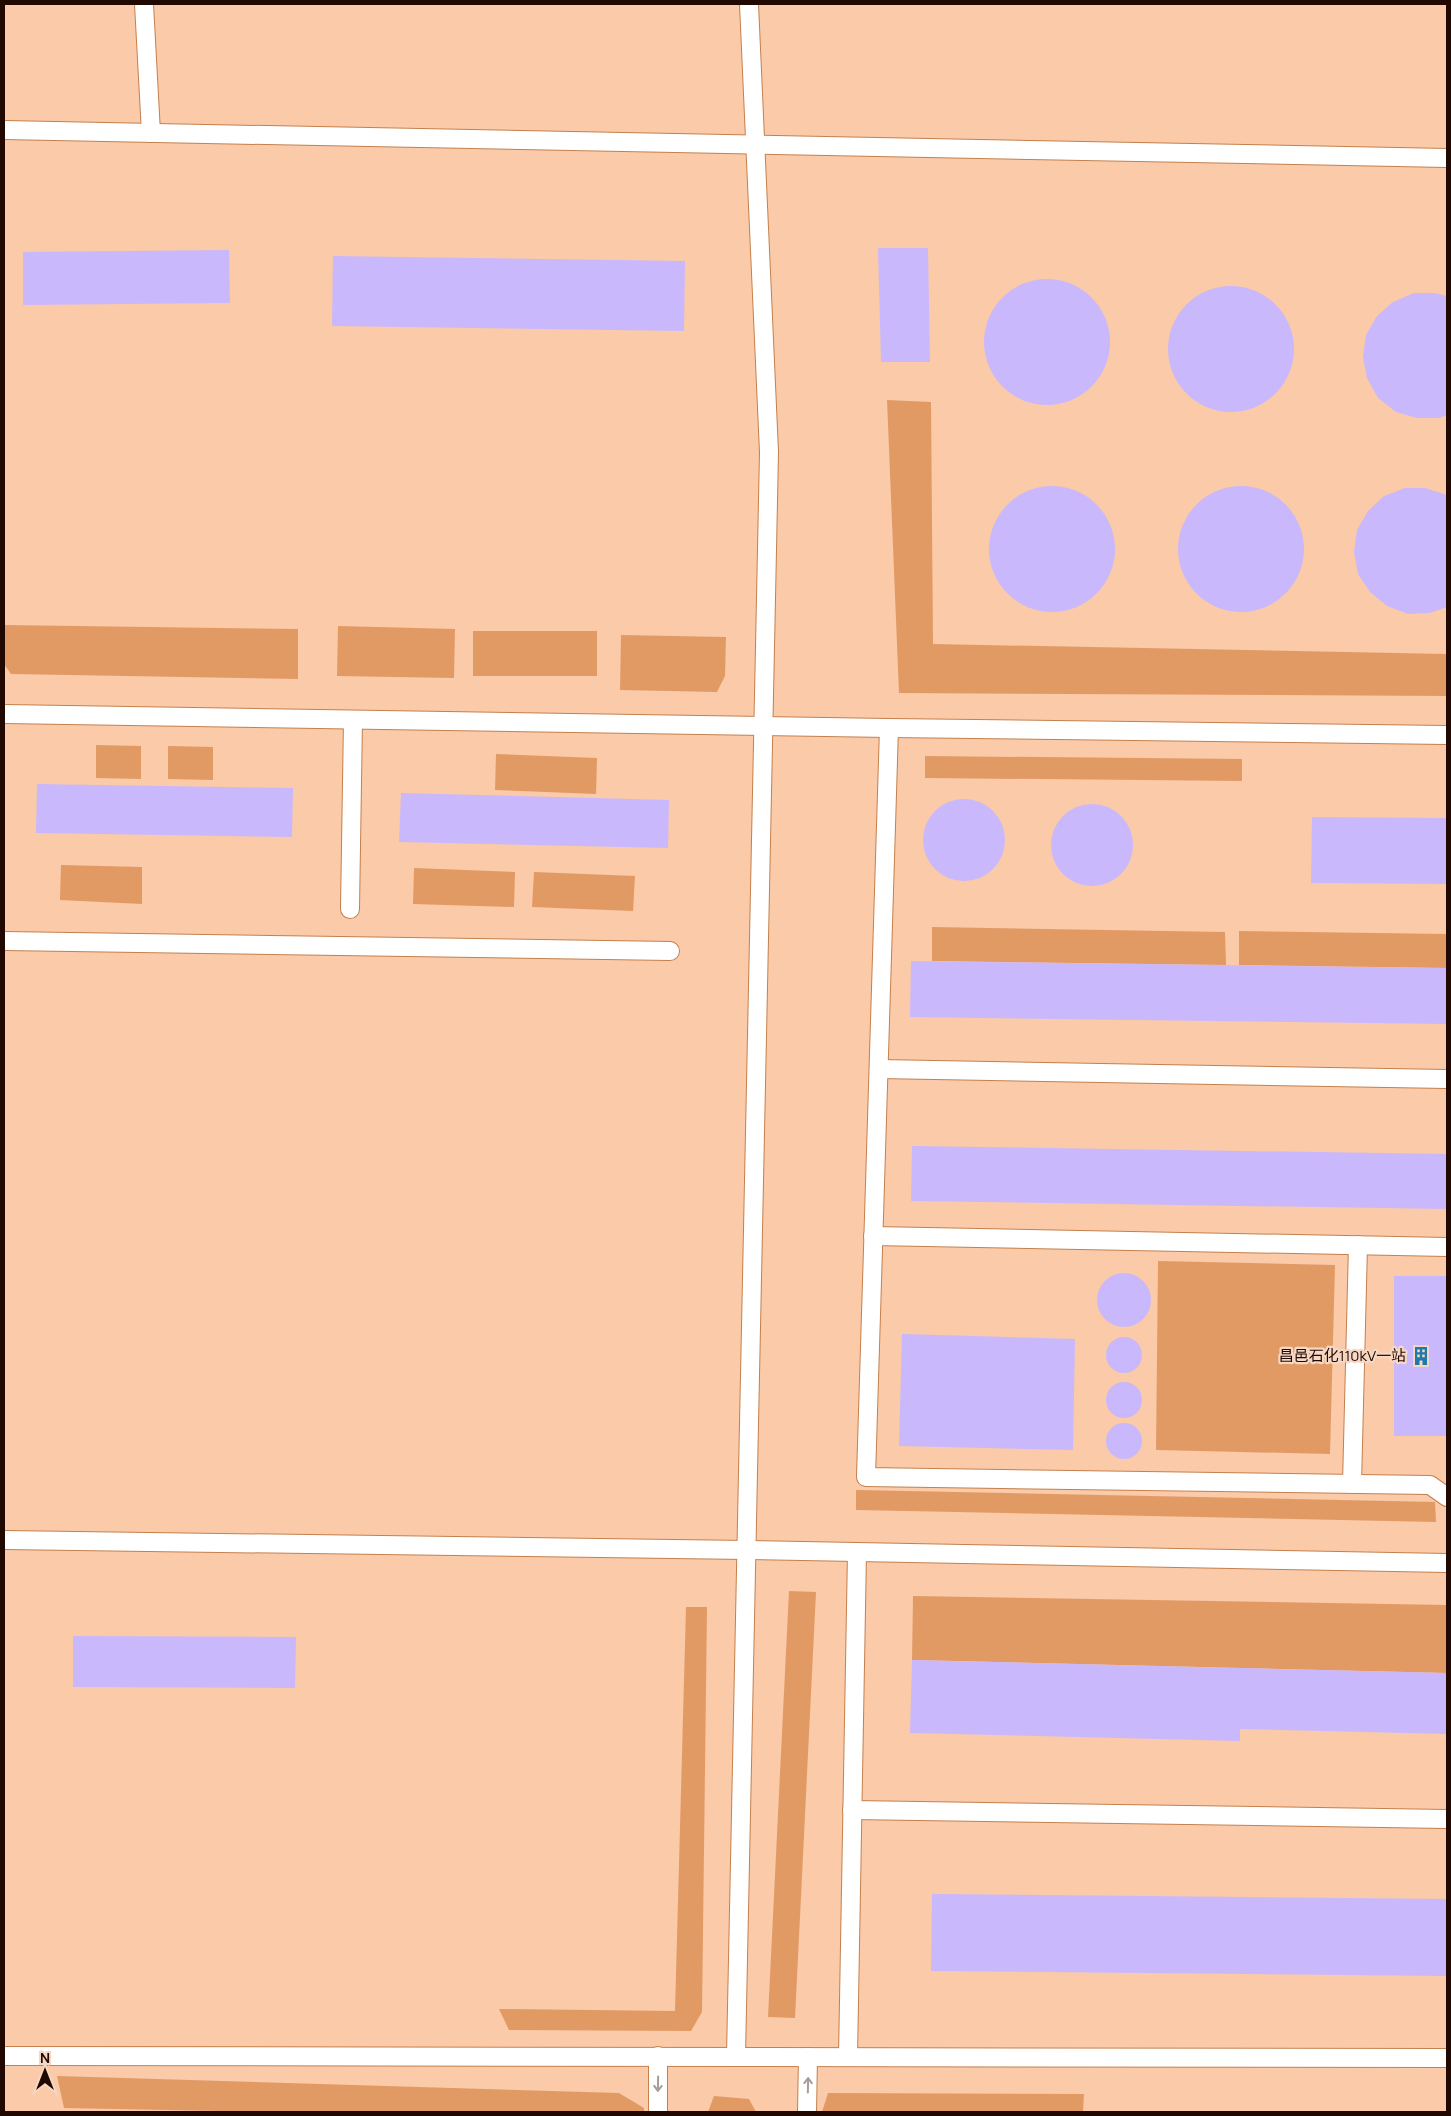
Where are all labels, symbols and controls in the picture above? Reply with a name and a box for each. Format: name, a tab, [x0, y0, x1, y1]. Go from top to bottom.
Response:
place label: 昌邑石化110kV一站	[1279, 1345, 1406, 1366]
building icon: 昌邑石化110kV一站	[1410, 1345, 1432, 1367]
north arrow	[20, 2046, 70, 2096]
text: N	[40, 2048, 50, 2067]
one-way arrow	[653, 2076, 663, 2092]
one-way arrow	[803, 2077, 812, 2093]

